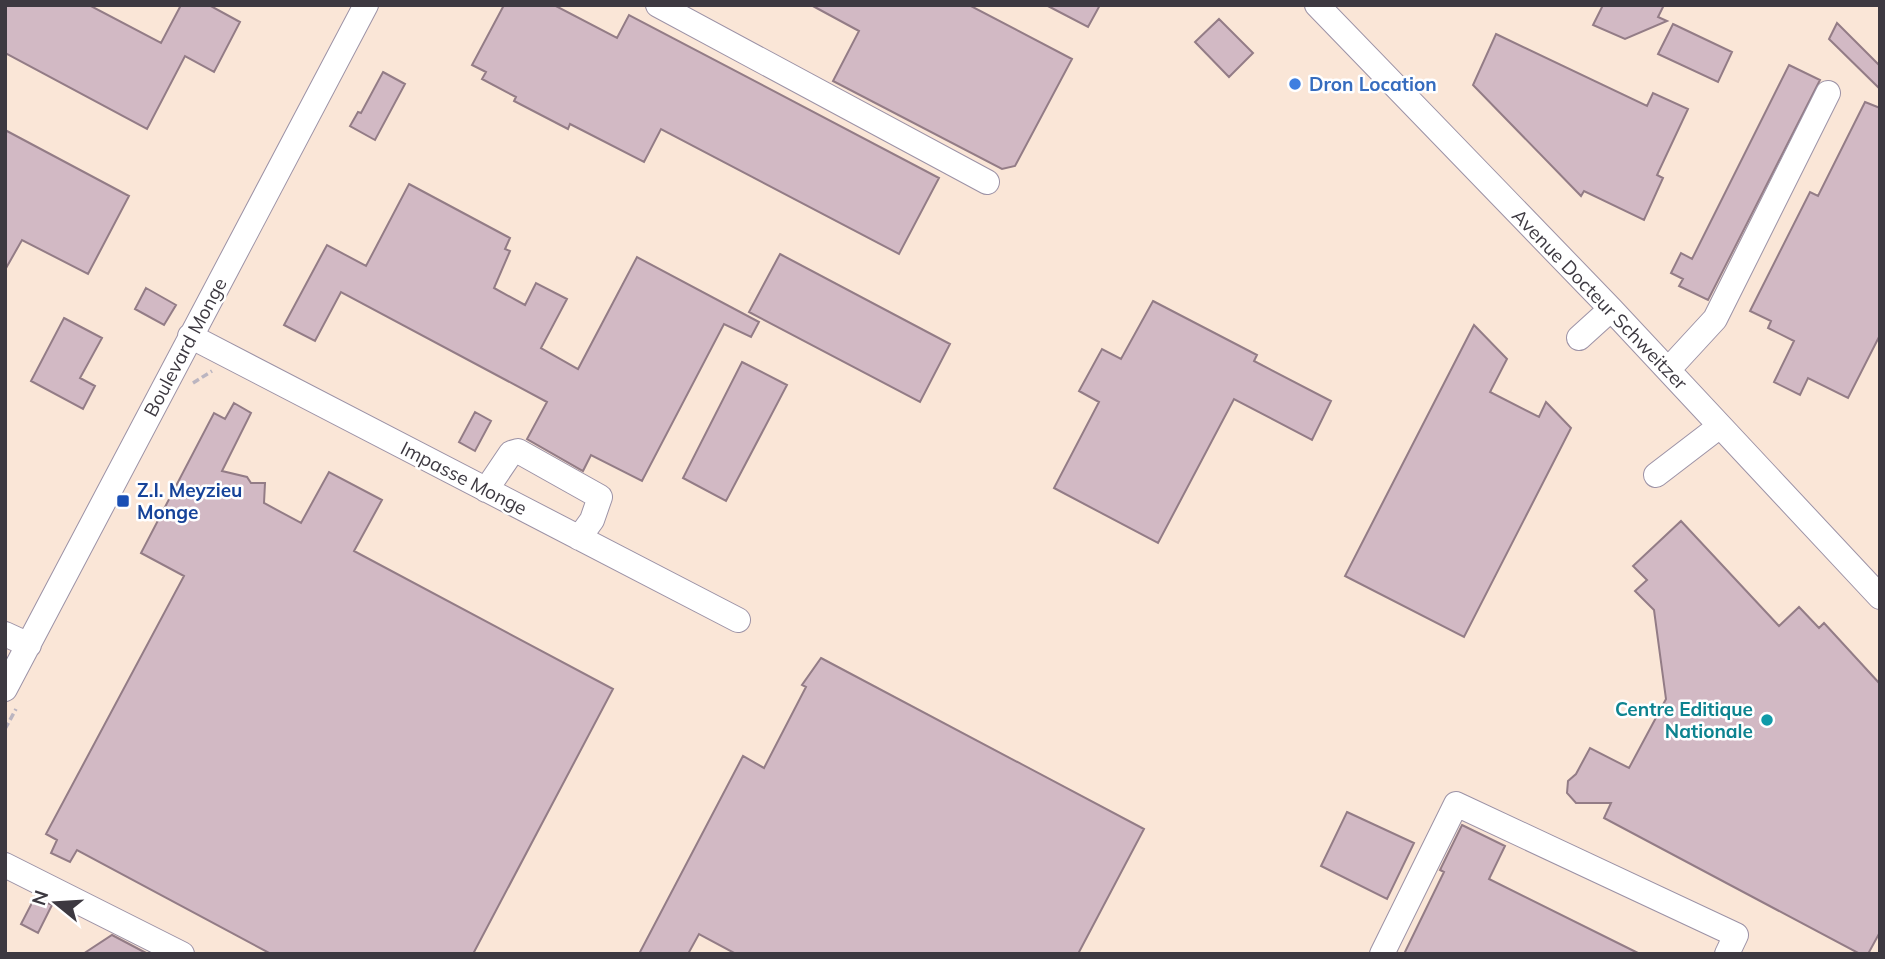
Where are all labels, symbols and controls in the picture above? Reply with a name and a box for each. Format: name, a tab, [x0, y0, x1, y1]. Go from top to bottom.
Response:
place label: Dron Location	[1309, 72, 1437, 96]
marker: Dron Location	[1287, 76, 1303, 92]
street label: Avenue Docteur Schweitzer	[1507, 203, 1693, 395]
street label: Boulevard Monge	[138, 273, 232, 421]
street label: Impasse Monge	[397, 436, 531, 520]
place label: Z.I. Meyzieu Monge	[137, 478, 242, 524]
marker: Z.I. Meyzieu Monge	[115, 493, 131, 509]
place label: Centre Editique Nationale	[1615, 697, 1753, 743]
marker: Centre Editique Nationale	[1759, 712, 1775, 728]
north arrow	[21, 868, 91, 938]
text: N	[26, 887, 53, 908]

